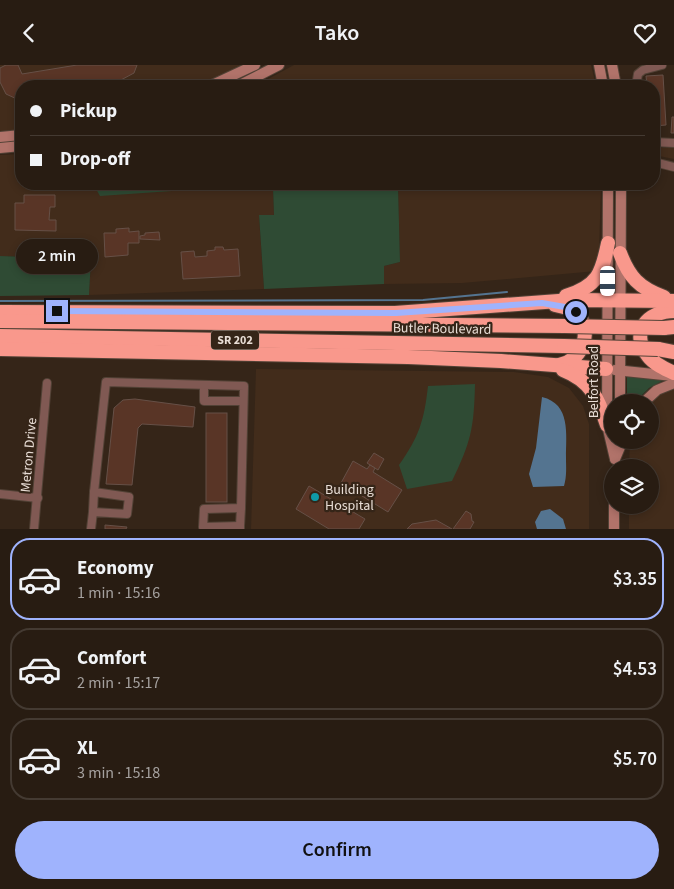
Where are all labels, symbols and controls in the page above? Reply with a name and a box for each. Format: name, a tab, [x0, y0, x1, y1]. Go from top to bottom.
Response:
text: Tako	[315, 17, 359, 49]
icon: back	[15, 19, 43, 47]
icon: heart	[631, 19, 659, 47]
text: Pickup	[60, 98, 117, 125]
text: Drop-off	[60, 146, 130, 173]
callout: 2 min	[16, 239, 98, 273]
text: 2 min	[38, 245, 76, 267]
car	[600, 266, 615, 296]
route end	[46, 300, 68, 322]
route start	[565, 301, 587, 323]
street label: Butler Boulevard	[393, 318, 491, 340]
road number: SR 202	[211, 331, 259, 349]
street label: Belfort Road	[584, 346, 604, 418]
map controls	[604, 394, 659, 514]
button: locate	[604, 394, 659, 449]
street label: Metron Drive	[16, 417, 42, 493]
button: layers	[604, 459, 659, 514]
place label: Building Hospital	[325, 480, 374, 516]
marker: Building Hospital	[309, 491, 321, 503]
text: Economy	[77, 555, 154, 582]
icon: car	[17, 557, 62, 602]
text: $3.35	[613, 566, 657, 593]
text: 1 min · 15:16	[77, 582, 160, 604]
text: Comfort	[77, 645, 147, 672]
icon: car	[17, 647, 62, 692]
text: $4.53	[613, 656, 657, 683]
text: 2 min · 15:17	[77, 672, 160, 694]
text: XL	[77, 735, 98, 762]
icon: car	[17, 737, 62, 782]
text: $5.70	[613, 746, 657, 773]
text: 3 min · 15:18	[77, 762, 160, 784]
button: Confirm	[15, 821, 659, 879]

